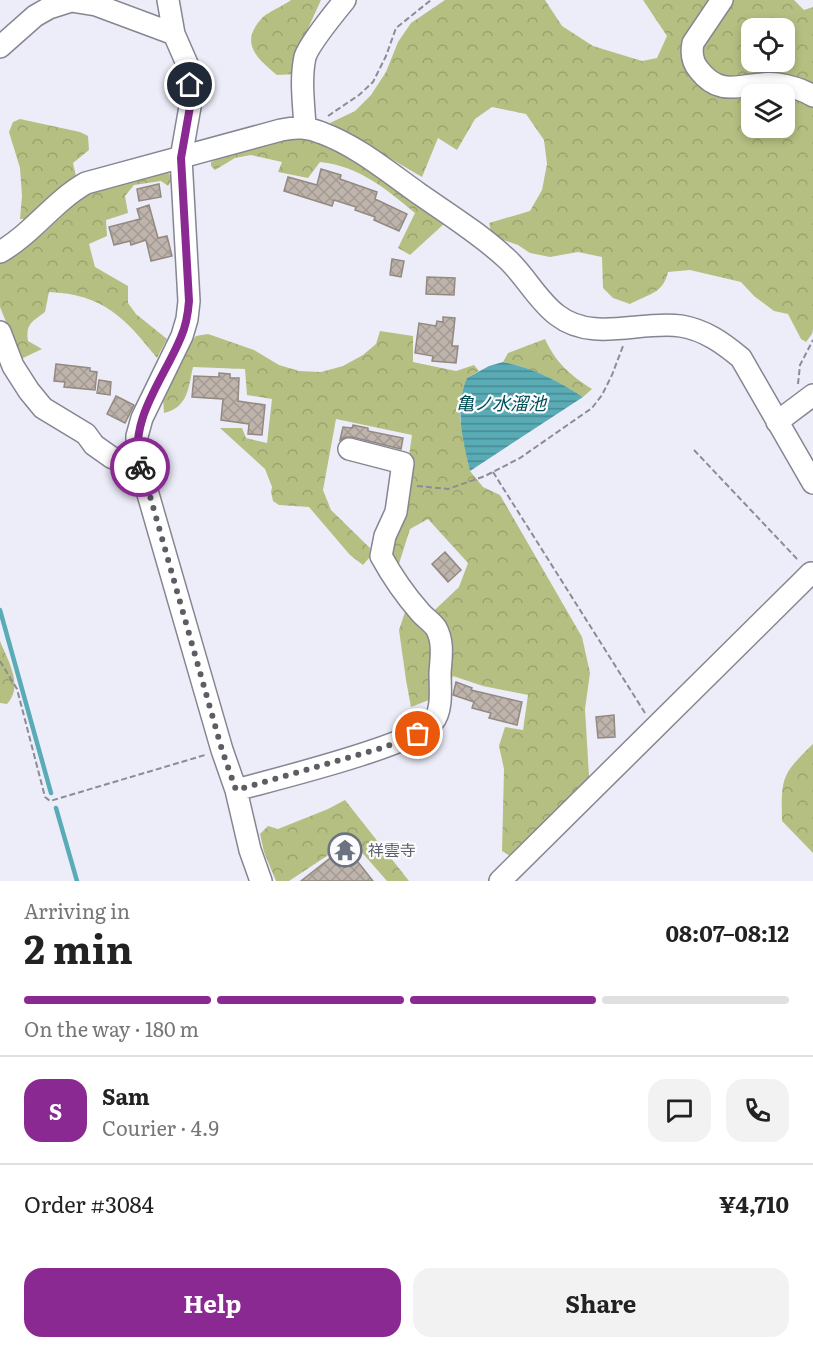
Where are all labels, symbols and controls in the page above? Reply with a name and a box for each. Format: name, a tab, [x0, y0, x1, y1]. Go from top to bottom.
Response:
map controls	[741, 18, 795, 138]
button: locate	[741, 18, 795, 72]
pin	[164, 59, 215, 110]
icon: home	[173, 68, 206, 101]
button: layers	[741, 84, 795, 138]
water label: 亀ノ水溜池	[456, 389, 548, 416]
courier	[110, 437, 170, 497]
icon: bike	[124, 451, 157, 484]
pin	[392, 708, 443, 759]
icon: bag	[401, 717, 434, 750]
temple icon: 祥雲寺	[327, 832, 363, 868]
place label: 祥雲寺	[368, 837, 416, 861]
text: Arriving in	[24, 895, 130, 925]
text: 08:07–08:12	[666, 916, 789, 949]
text: 2 min	[24, 918, 133, 976]
text: On the way · 180 m	[24, 1013, 199, 1043]
text: Sam	[102, 1079, 150, 1112]
button: chat	[648, 1079, 711, 1142]
button: phone	[726, 1079, 789, 1142]
text: S	[49, 1094, 62, 1127]
text: Courier · 4.9	[102, 1112, 219, 1142]
text: Order #3084	[24, 1187, 154, 1220]
text: ¥4,710	[719, 1187, 789, 1220]
button: Help	[24, 1268, 401, 1337]
button: Share	[413, 1268, 789, 1337]

